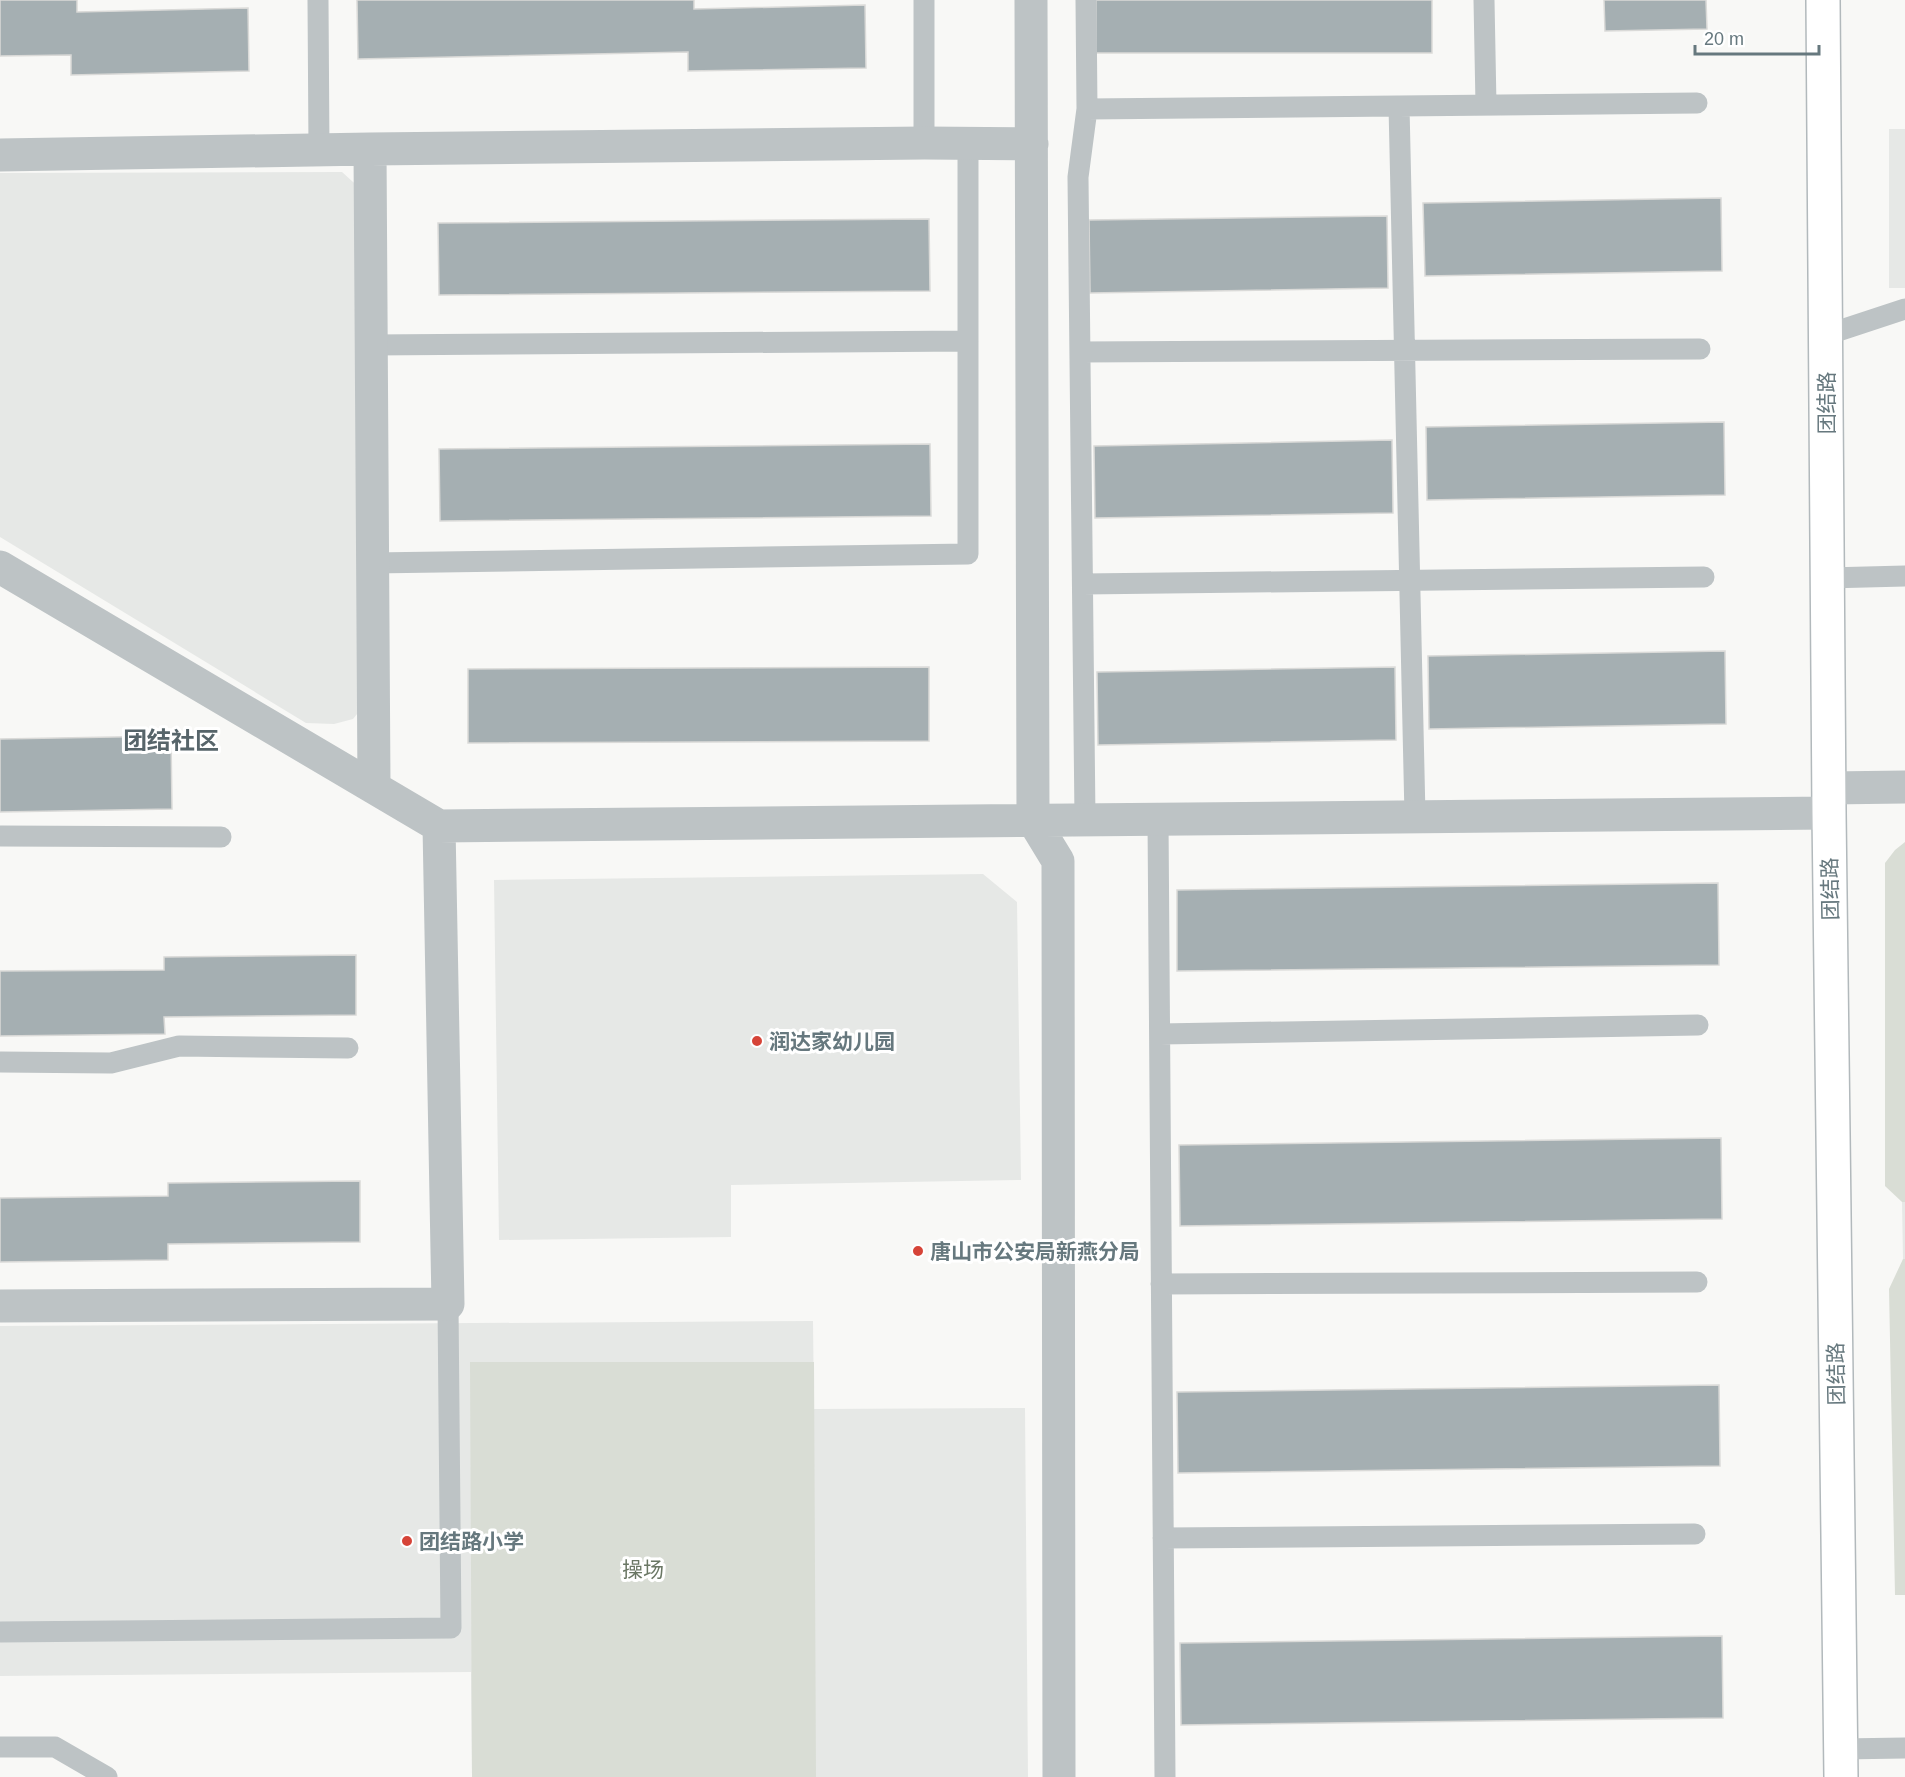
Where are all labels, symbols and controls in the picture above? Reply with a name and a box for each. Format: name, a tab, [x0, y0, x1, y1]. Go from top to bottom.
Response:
scale bar	[1695, 18, 1820, 56]
text: 20 m	[1704, 29, 1744, 49]
street label: 团结路	[1815, 372, 1838, 435]
district label: 团结社区	[123, 727, 219, 754]
street label: 团结路	[1818, 857, 1842, 921]
place label: 润达家幼儿园	[769, 1030, 895, 1053]
marker: 润达家幼儿园	[750, 1034, 764, 1048]
place label: 唐山市公安局新燕分局	[930, 1240, 1140, 1263]
marker: 唐山市公安局新燕分局	[911, 1244, 925, 1258]
street label: 团结路	[1824, 1342, 1848, 1406]
place label: 团结路小学	[419, 1530, 524, 1553]
marker: 团结路小学	[400, 1534, 414, 1548]
park label: 操场	[622, 1558, 664, 1581]

